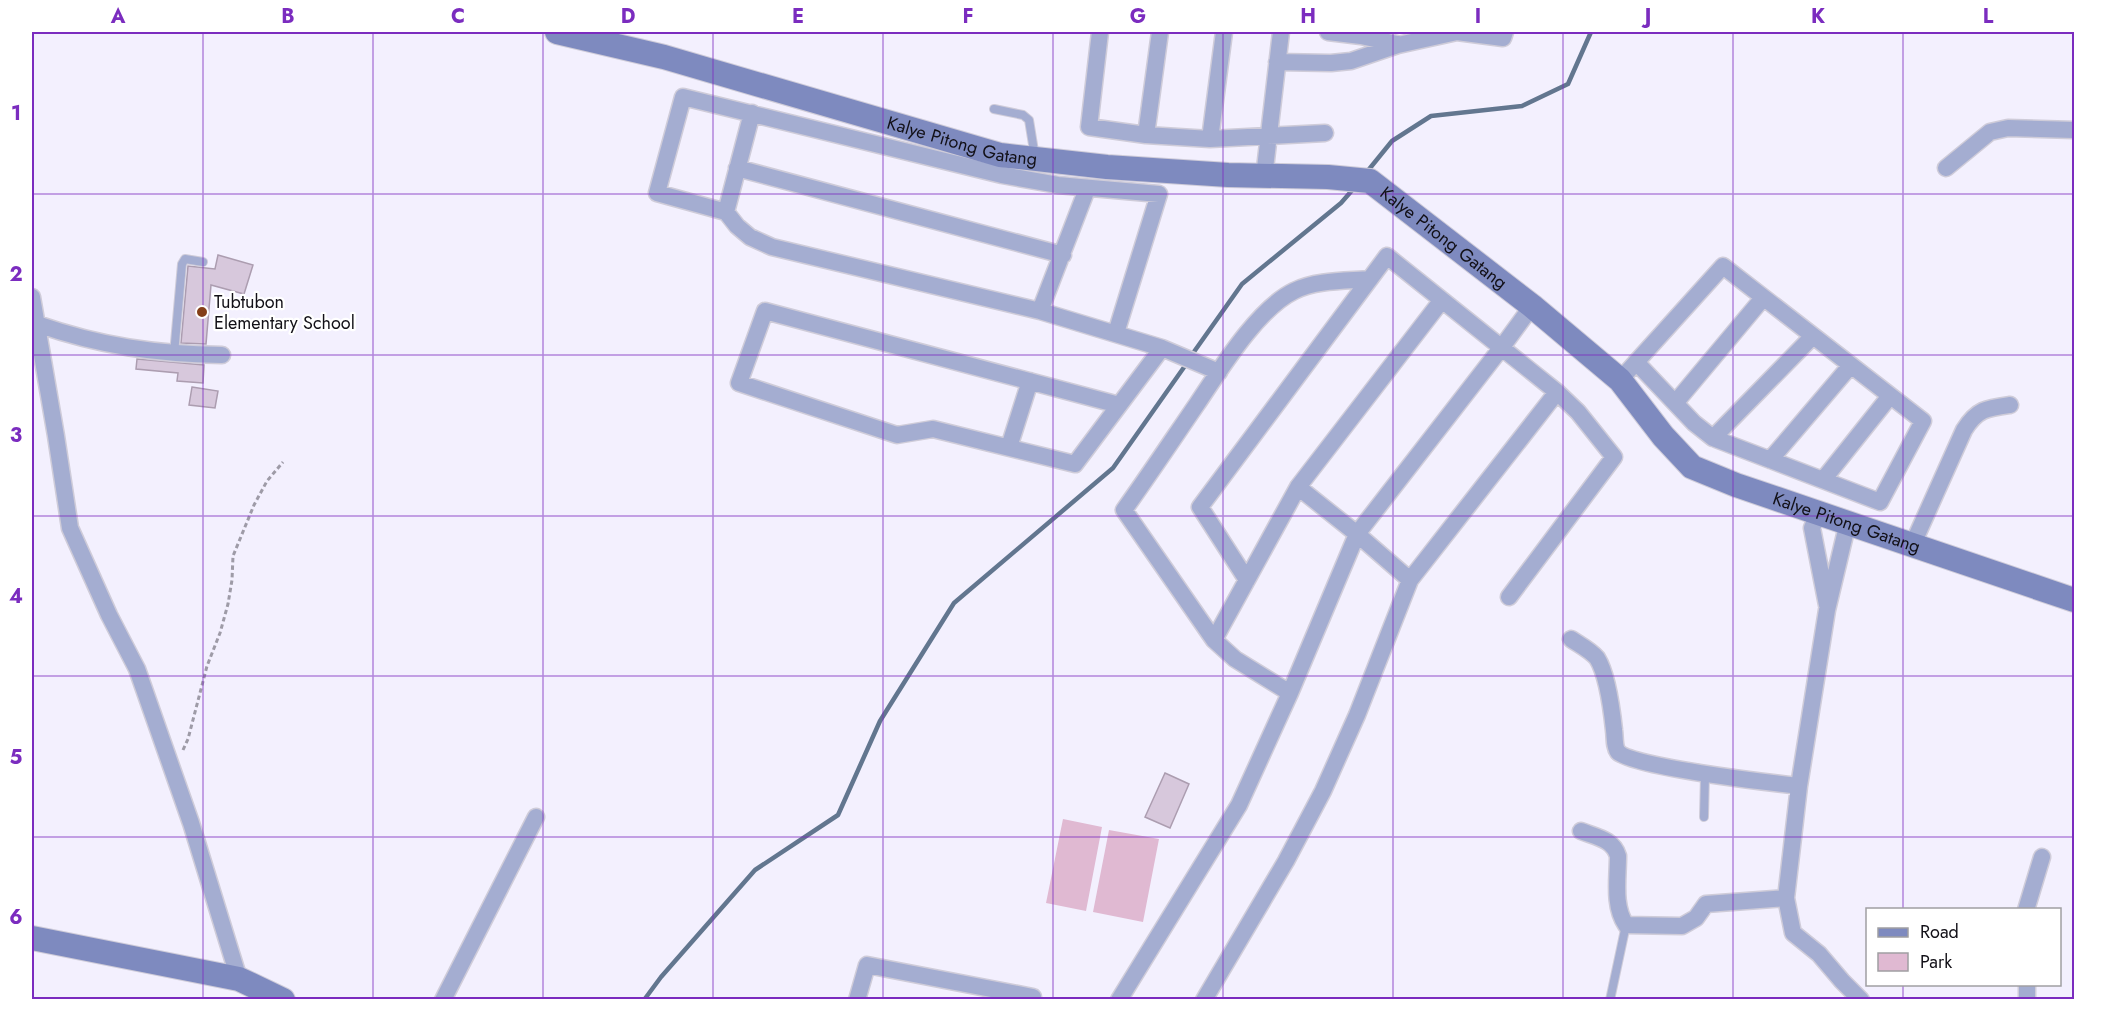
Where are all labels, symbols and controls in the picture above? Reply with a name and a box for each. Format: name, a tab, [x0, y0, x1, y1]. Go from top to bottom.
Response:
text: A	[110, 2, 126, 31]
text: B	[281, 2, 295, 31]
text: C	[451, 2, 465, 31]
text: D	[621, 2, 635, 31]
text: E	[792, 2, 804, 31]
text: F	[962, 2, 974, 31]
text: G	[1130, 2, 1146, 31]
text: H	[1300, 2, 1316, 31]
text: I	[1475, 2, 1481, 31]
text: J	[1641, 2, 1651, 31]
text: K	[1811, 2, 1825, 31]
text: L	[1983, 2, 1994, 31]
text: 1	[11, 99, 21, 128]
street label: Kalye Pitong Gatang	[884, 110, 1039, 172]
street label: Kalye Pitong Gatang	[1375, 180, 1513, 295]
text: 2	[9, 260, 23, 289]
place label: Tubtubon Elementary School	[214, 289, 355, 336]
marker: Tubtubon Elementary School	[195, 305, 209, 319]
text: 3	[10, 421, 22, 450]
street label: Kalye Pitong Gatang	[1769, 485, 1924, 560]
text: 4	[9, 582, 23, 611]
text: 5	[10, 743, 23, 772]
text: 6	[9, 903, 23, 932]
legend	[1866, 908, 2061, 986]
text: Road	[1920, 919, 1959, 945]
text: Park	[1920, 949, 1952, 975]

